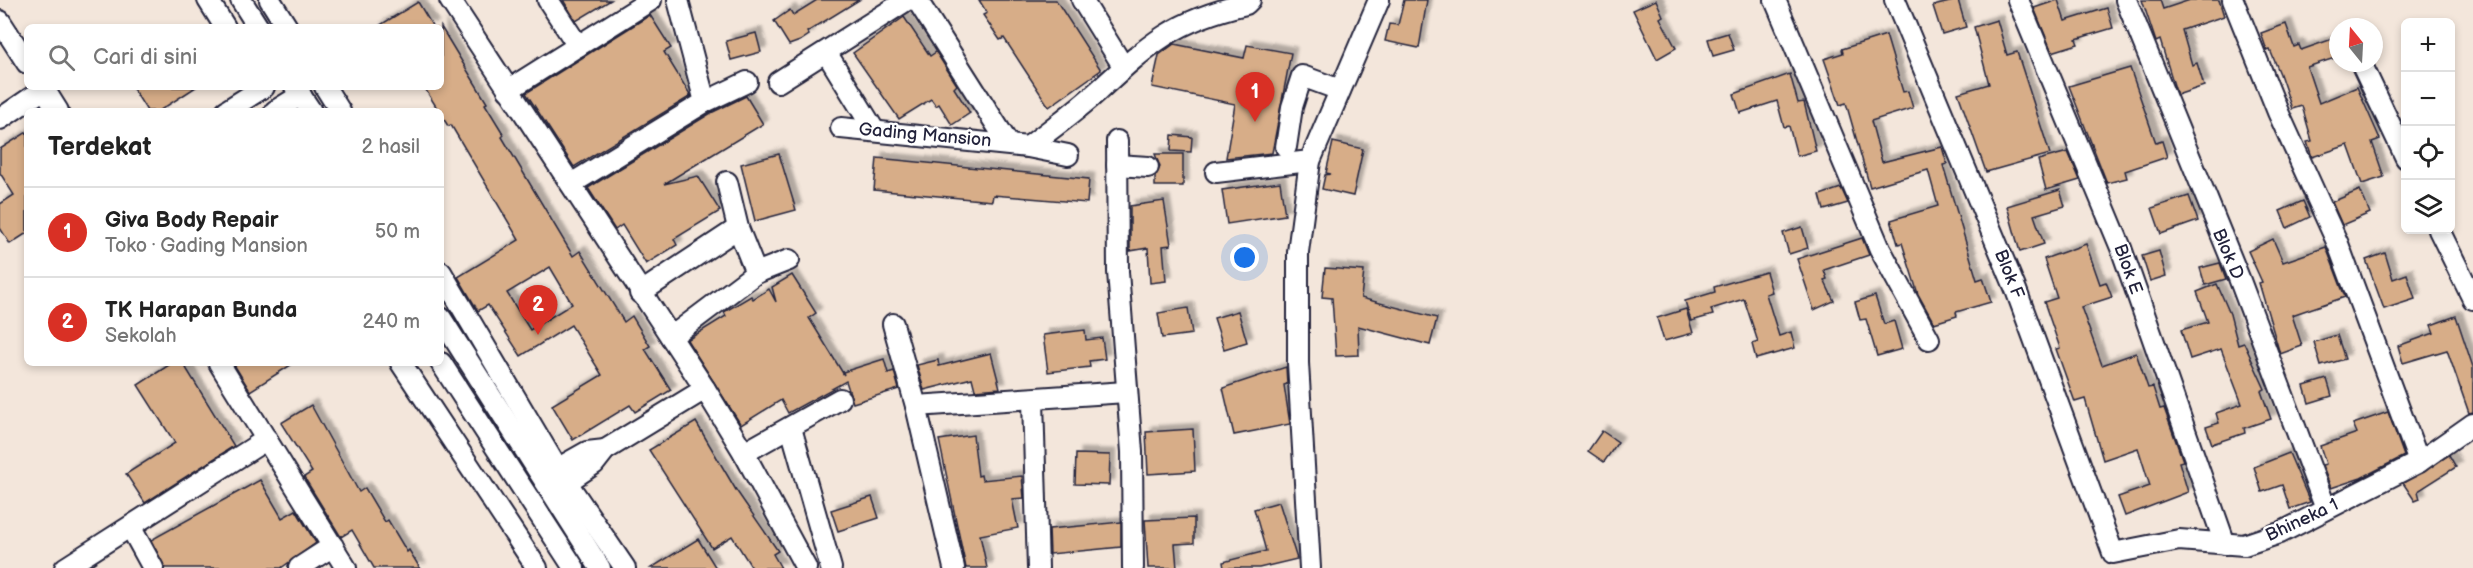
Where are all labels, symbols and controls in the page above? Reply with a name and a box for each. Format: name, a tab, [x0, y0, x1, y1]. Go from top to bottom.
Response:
north arrow	[2329, 18, 2383, 72]
map controls	[2401, 18, 2455, 234]
button: +	[2401, 18, 2455, 72]
search box	[24, 24, 444, 90]
icon: search	[45, 41, 78, 74]
text: Cari di sini	[93, 44, 197, 71]
pin: 1	[1236, 72, 1274, 122]
button: −	[2401, 72, 2455, 126]
street label: Gading Mansion	[858, 119, 992, 151]
button: locate	[2401, 126, 2455, 180]
text: Terdekat	[48, 132, 151, 163]
text: 2 hasil	[361, 135, 420, 159]
button: layers	[2401, 180, 2455, 234]
text: Giva Body Repair	[105, 207, 279, 234]
text: 1	[63, 220, 72, 244]
text: 50 m	[375, 220, 420, 244]
street label: Blok D	[2208, 225, 2248, 283]
text: Toko · Gading Mansion	[105, 234, 308, 258]
street label: Blok E	[2109, 241, 2147, 297]
your location	[1230, 243, 1259, 272]
street label: Blok F	[1990, 246, 2028, 302]
pin: 2	[518, 286, 558, 335]
text: TK Harapan Bunda	[105, 297, 297, 324]
text: 2	[62, 310, 73, 334]
text: 240 m	[363, 310, 420, 334]
text: Sekolah	[105, 324, 176, 348]
street label: Bhineka 1	[2262, 494, 2342, 546]

